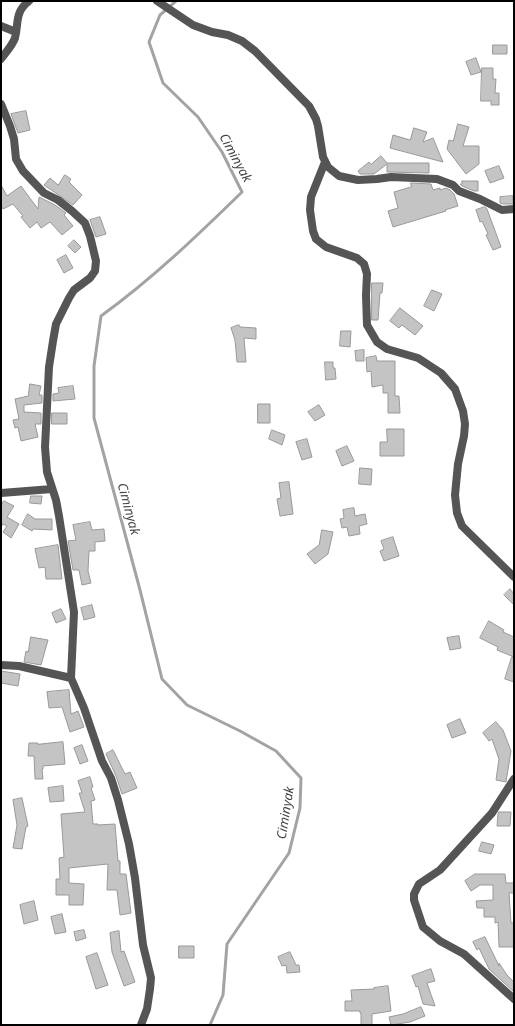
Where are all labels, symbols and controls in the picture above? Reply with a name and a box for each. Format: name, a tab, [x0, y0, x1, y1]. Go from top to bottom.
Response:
water label: Ciminyak	[215, 131, 255, 185]
water label: Ciminyak	[114, 481, 142, 537]
water label: Ciminyak	[274, 786, 298, 840]

